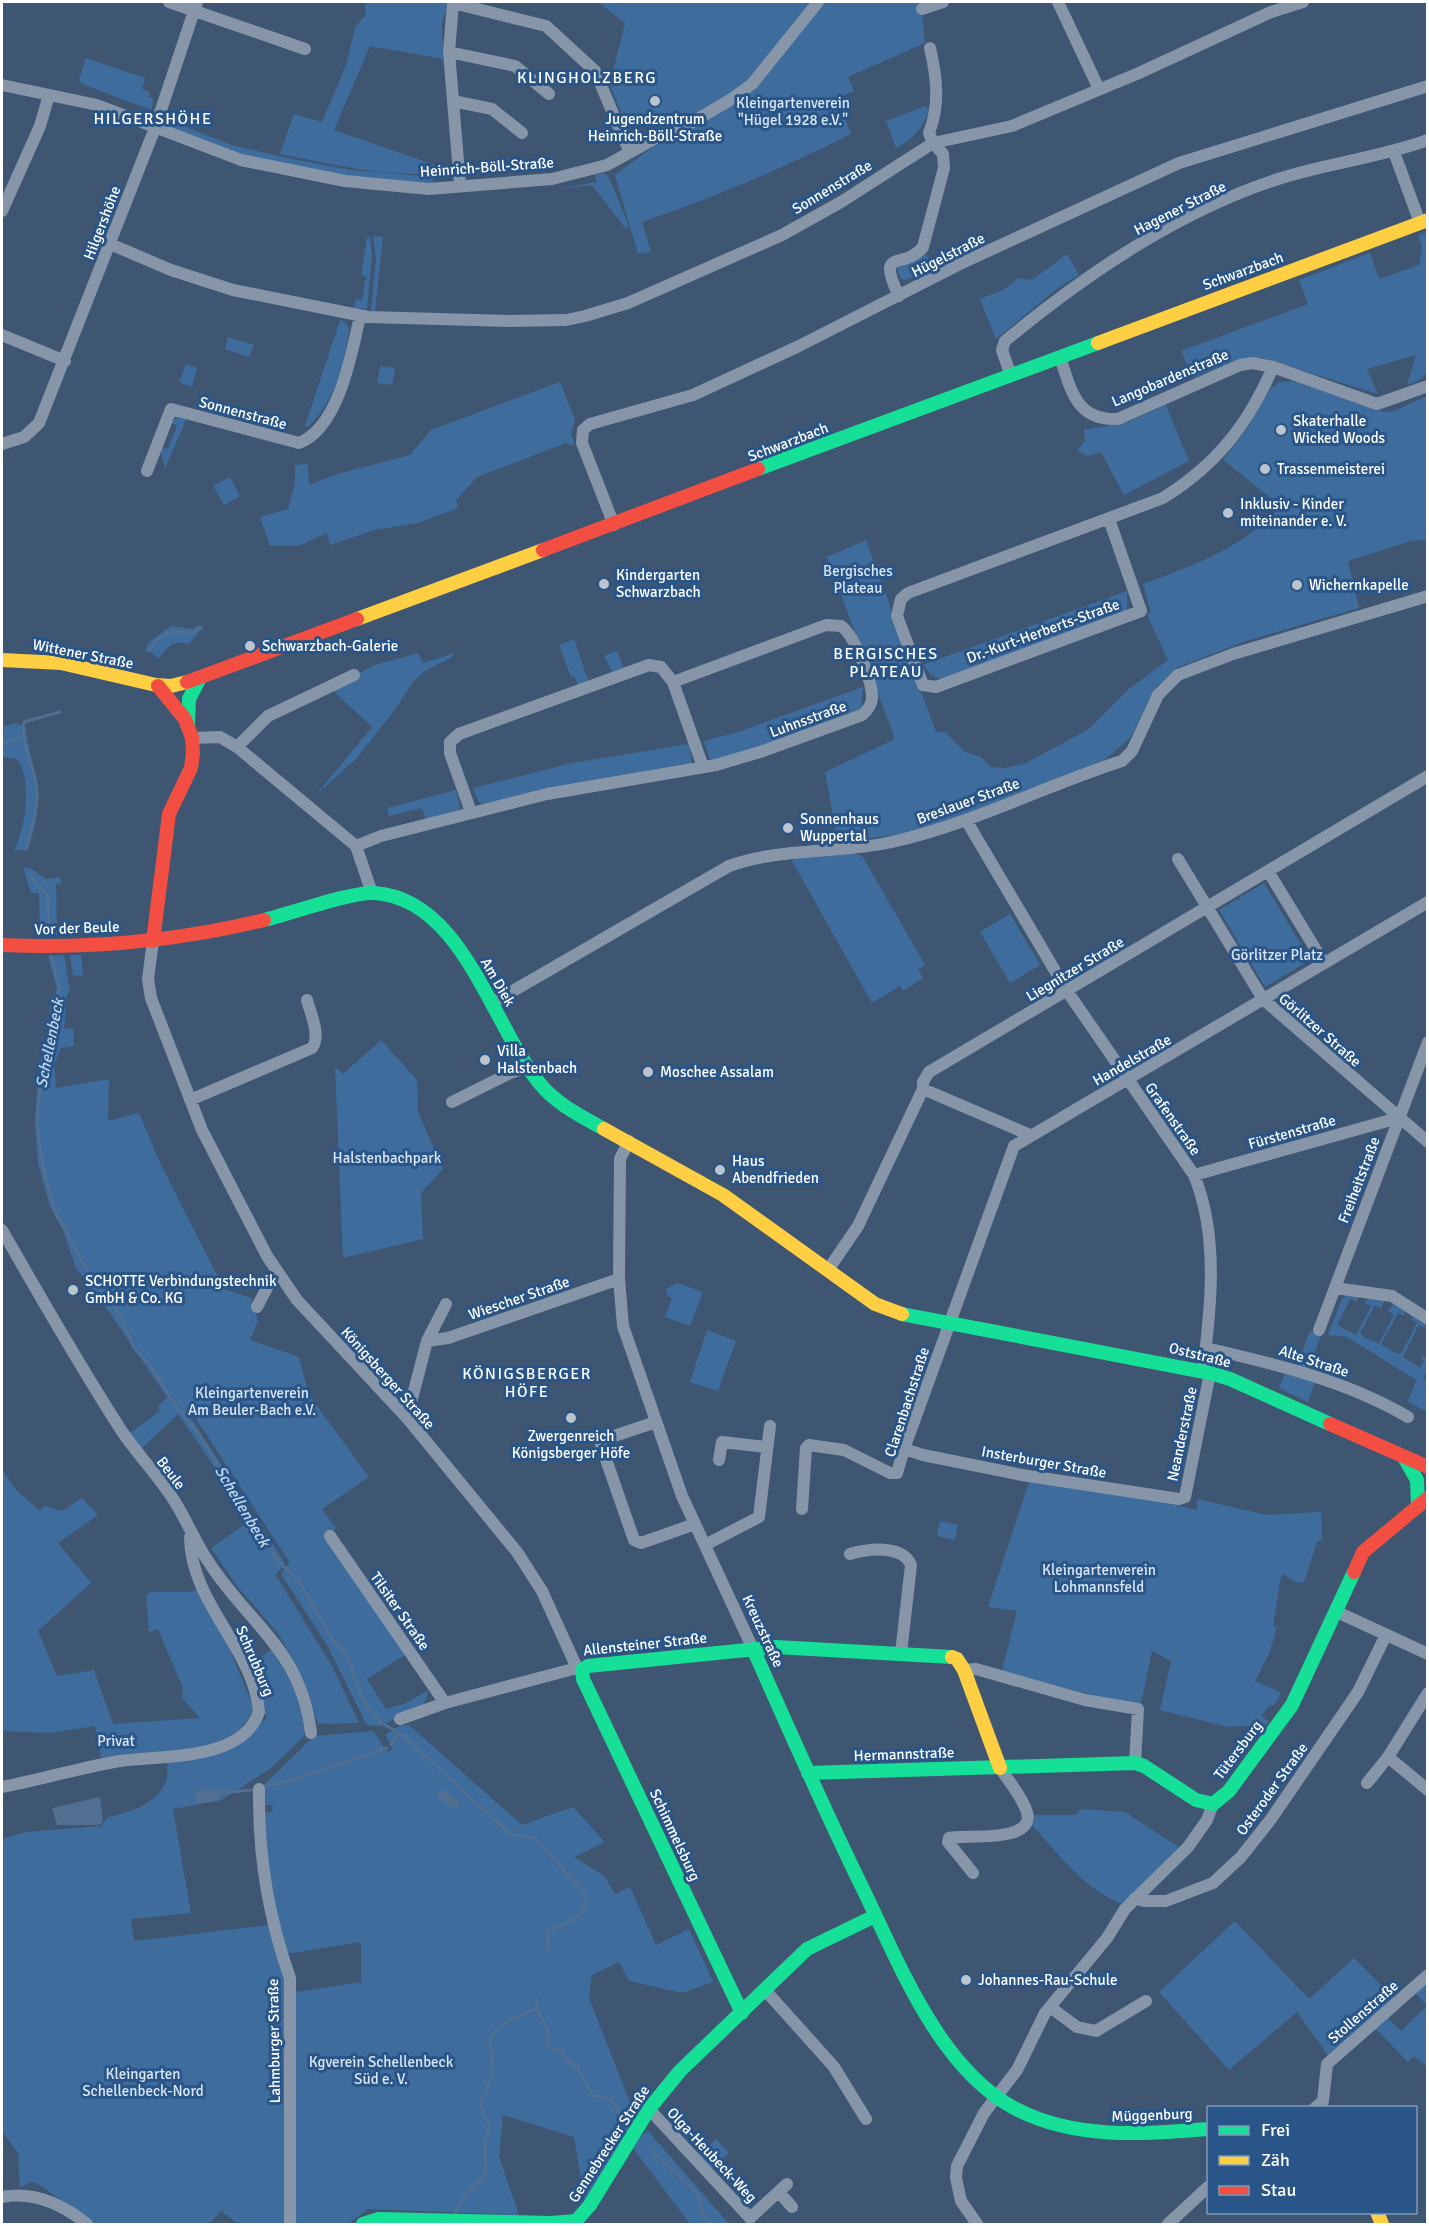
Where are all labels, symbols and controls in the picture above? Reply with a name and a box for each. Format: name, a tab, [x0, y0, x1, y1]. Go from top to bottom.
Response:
district label: KLINGHOLZBERG	[517, 68, 657, 88]
marker: Jugendzentrum Heinrich-Böll-Straße	[648, 94, 662, 108]
park label: Kleingartenverein "Hügel 1928 e.V."	[736, 94, 850, 129]
district label: HILGERSHÖHE	[94, 109, 212, 129]
place label: Jugendzentrum Heinrich-Böll-Straße	[588, 110, 722, 145]
street label: Heinrich-Böll-Straße	[419, 153, 555, 181]
street label: Sonnenstraße	[789, 156, 875, 218]
street label: Hagener Straße	[1131, 177, 1229, 239]
street label: Hilgershöhe	[80, 184, 124, 262]
street label: Hügelstraße	[908, 229, 988, 281]
street label: Schwarzbach	[1200, 248, 1286, 294]
street label: Langobardenstraße	[1109, 345, 1231, 411]
street label: Sonnenstraße	[197, 393, 289, 433]
place label: Skaterhalle Wicked Woods	[1293, 412, 1386, 447]
street label: Schwarzbach	[745, 418, 831, 466]
marker: Skaterhalle Wicked Woods	[1274, 423, 1288, 437]
place label: Trassenmeisterei	[1277, 460, 1385, 478]
marker: Trassenmeisterei	[1258, 462, 1272, 476]
place label: Inklusiv - Kinder miteinander e. V.	[1240, 495, 1347, 530]
marker: Inklusiv - Kinder miteinander e. V.	[1221, 506, 1235, 520]
park label: Bergisches Plateau	[823, 562, 893, 597]
place label: Kindergarten Schwarzbach	[616, 566, 701, 601]
place label: Wichernkapelle	[1309, 576, 1409, 594]
marker: Kindergarten Schwarzbach	[597, 577, 611, 591]
marker: Wichernkapelle	[1290, 578, 1304, 592]
street label: Dr.-Kurt-Herberts-Straße	[964, 595, 1122, 667]
street label: Wittener Straße	[31, 635, 135, 673]
place label: Schwarzbach-Galerie	[262, 637, 398, 655]
marker: Schwarzbach-Galerie	[243, 639, 257, 653]
district label: BERGISCHES PLATEAU	[833, 644, 939, 682]
street label: Luhnsstraße	[767, 697, 849, 741]
street label: Breslauer Straße	[914, 774, 1022, 828]
place label: Sonnenhaus Wuppertal	[800, 810, 879, 845]
marker: Sonnenhaus Wuppertal	[781, 821, 795, 835]
street label: Vor der Beule	[34, 918, 120, 938]
street label: Liegnitzer Straße	[1023, 933, 1127, 1005]
park label: Görlitzer Platz	[1231, 946, 1323, 964]
street label: Am Diek	[477, 954, 519, 1010]
street label: Görlitzer Straße	[1275, 989, 1365, 1071]
water label: Schellenbeck	[31, 995, 69, 1090]
street label: Handelstraße	[1090, 1030, 1174, 1090]
place label: Villa Halstenbach	[497, 1042, 577, 1077]
marker: Villa Halstenbach	[478, 1053, 492, 1067]
place label: Moschee Assalam	[660, 1063, 774, 1081]
marker: Moschee Assalam	[641, 1065, 655, 1079]
street label: Grafenstraße	[1141, 1079, 1205, 1159]
street label: Fürstenstraße	[1246, 1111, 1338, 1153]
street label: Freiheitstraße	[1334, 1134, 1384, 1226]
park label: Halstenbachpark	[333, 1149, 442, 1167]
place label: Haus Abendfrieden	[732, 1152, 819, 1187]
marker: Haus Abendfrieden	[713, 1163, 727, 1177]
place label: SCHOTTE Verbindungstechnik GmbH & Co. KG	[85, 1272, 277, 1307]
street label: Wiescher Straße	[466, 1272, 572, 1324]
marker: SCHOTTE Verbindungstechnik GmbH & Co. KG	[66, 1283, 80, 1297]
street label: Königsberger Straße	[337, 1323, 439, 1433]
street label: Oststraße	[1167, 1339, 1233, 1371]
street label: Alte Straße	[1277, 1341, 1351, 1381]
street label: Clarenbachstraße	[881, 1345, 933, 1459]
district label: KÖNIGSBERGER HÖFE	[462, 1364, 592, 1402]
park label: Kleingartenverein Am Beuler-Bach e.V.	[188, 1384, 316, 1419]
street label: Neanderstraße	[1163, 1385, 1201, 1483]
marker: Zwergenreich Königsberger Höfe	[564, 1411, 578, 1425]
place label: Zwergenreich Königsberger Höfe	[512, 1427, 630, 1462]
street label: Insterburger Straße	[980, 1442, 1108, 1482]
street label: Beule	[153, 1453, 189, 1493]
water label: Schellenbeck	[210, 1462, 275, 1552]
park label: Kleingartenverein Lohmannsfeld	[1042, 1561, 1156, 1596]
street label: Tilsiter Straße	[366, 1568, 434, 1654]
street label: Kreuzstraße	[738, 1592, 788, 1670]
street label: Schrubburg	[232, 1623, 278, 1699]
street label: Allensteiner Straße	[582, 1629, 708, 1659]
street label: Tütersburg	[1210, 1717, 1266, 1783]
park label: Privat	[97, 1732, 135, 1750]
street label: Osteroder Straße	[1232, 1739, 1312, 1839]
street label: Hermannstraße	[853, 1743, 955, 1765]
street label: Schimmelsburg	[646, 1786, 704, 1884]
place label: Johannes-Rau-Schule	[978, 1971, 1117, 1989]
marker: Johannes-Rau-Schule	[959, 1973, 973, 1987]
street label: Stollenstraße	[1324, 1977, 1402, 2047]
street label: Lahmburger Straße	[264, 1979, 284, 2103]
park label: Kgverein Schellenbeck Süd e. V.	[309, 2053, 454, 2088]
park label: Kleingarten Schellenbeck-Nord	[82, 2065, 204, 2100]
street label: Gennebrecker Straße	[564, 2082, 654, 2206]
street label: Olga-Heubeck-Weg	[663, 2104, 761, 2206]
street label: Müggenburg	[1111, 2105, 1193, 2125]
legend	[1207, 2106, 1417, 2214]
text: Frei	[1261, 2119, 1290, 2141]
text: Zäh	[1261, 2149, 1290, 2171]
text: Stau	[1261, 2179, 1296, 2201]

